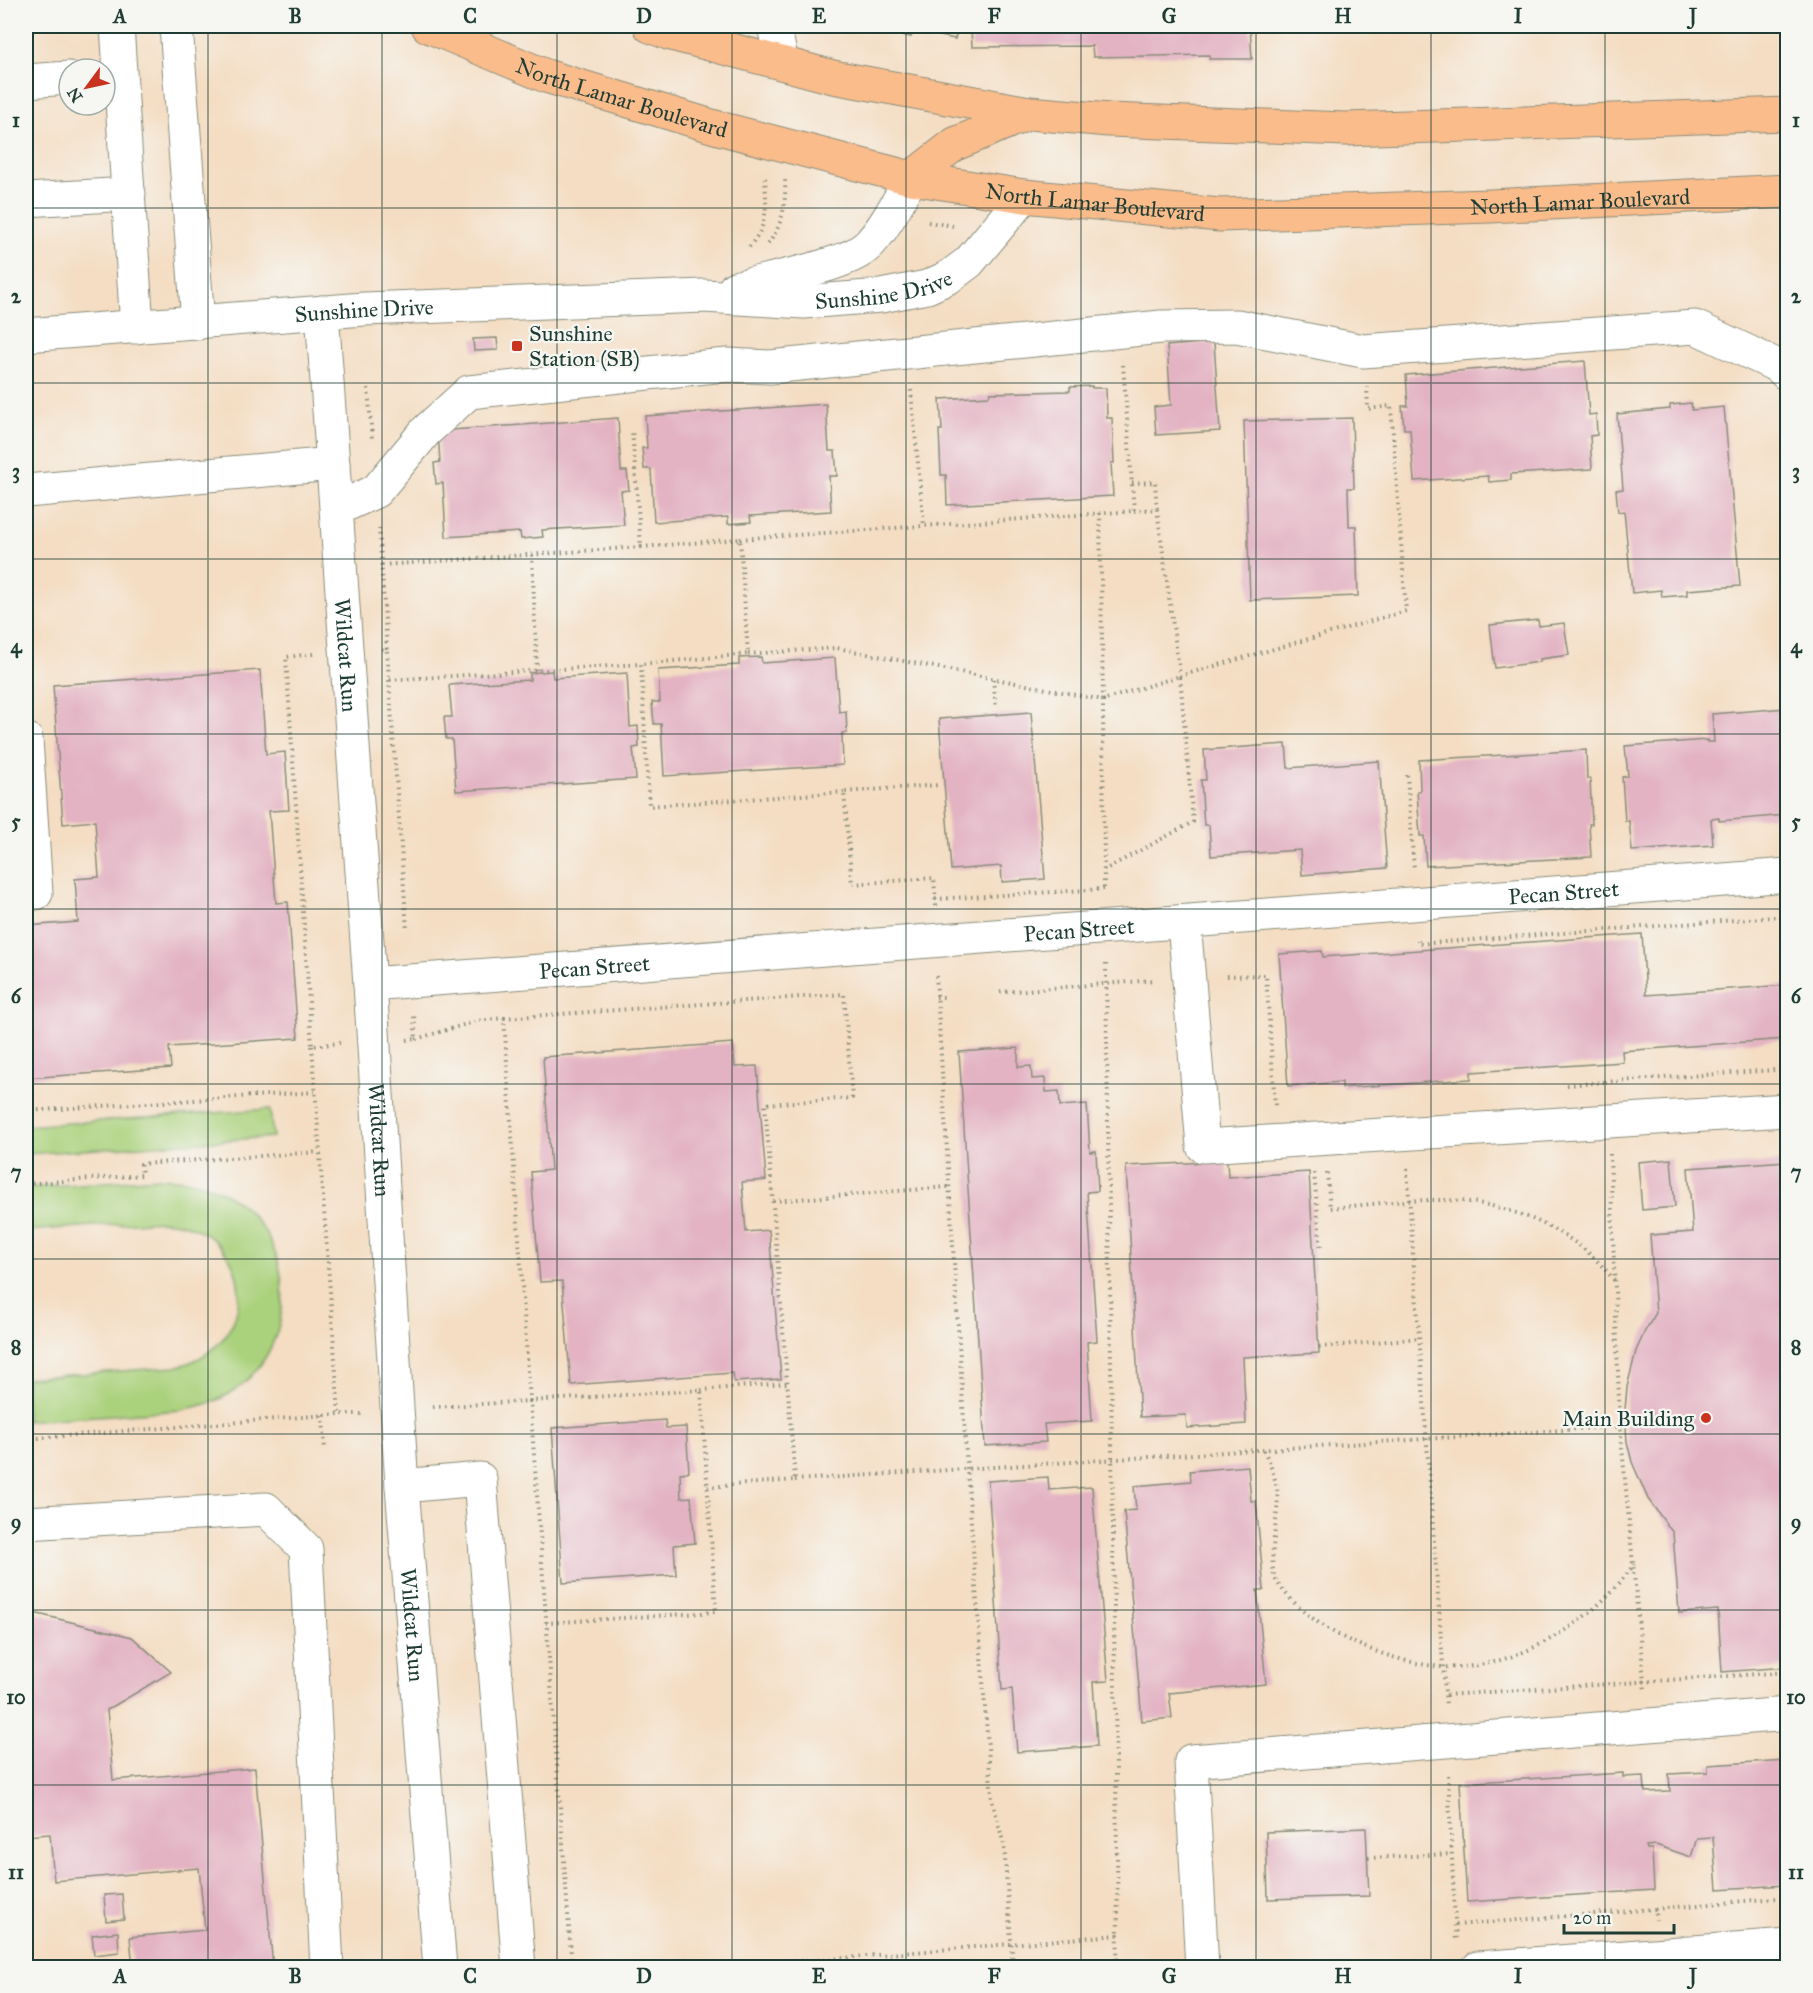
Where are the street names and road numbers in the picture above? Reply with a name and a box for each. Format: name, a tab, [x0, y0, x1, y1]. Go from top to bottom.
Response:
street label: North Lamar Boulevard	[512, 51, 731, 143]
street label: North Lamar Boulevard	[984, 177, 1206, 227]
street label: North Lamar Boulevard	[1470, 182, 1691, 220]
street label: Sunshine Drive	[814, 264, 956, 315]
street label: Sunshine Drive	[293, 293, 434, 328]
street label: Wildcat Run	[329, 597, 364, 713]
street label: Pecan Street	[1507, 875, 1620, 910]
street label: Pecan Street	[1022, 912, 1136, 947]
street label: Pecan Street	[538, 949, 651, 984]
street label: Wildcat Run	[363, 1082, 397, 1198]
street label: Wildcat Run	[395, 1567, 431, 1683]

